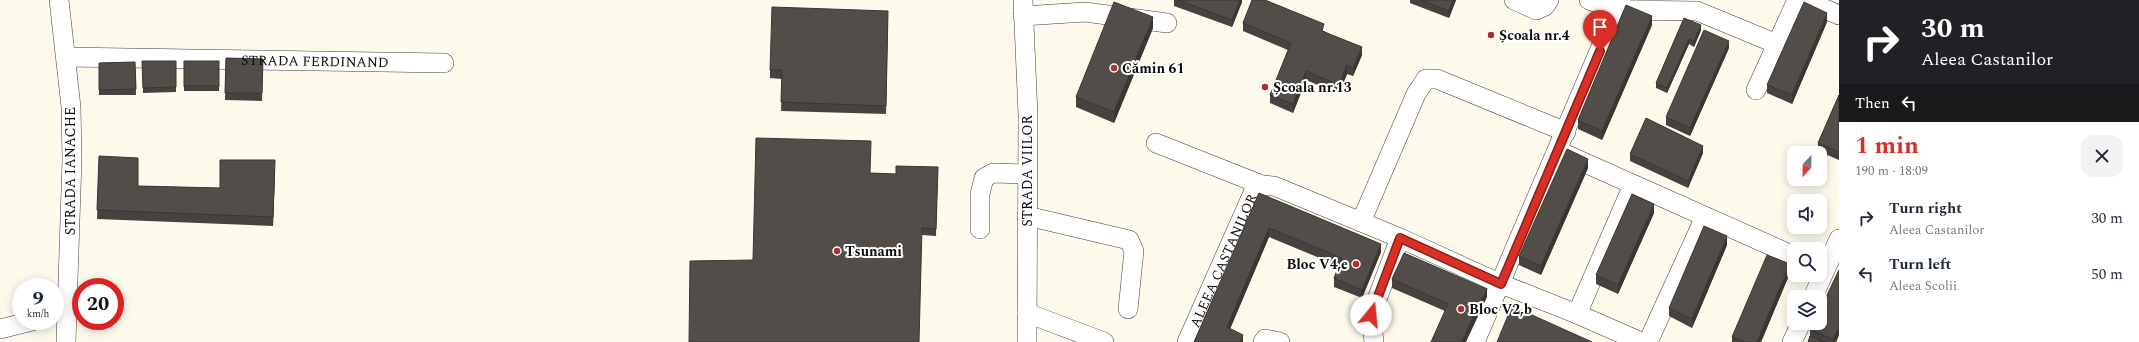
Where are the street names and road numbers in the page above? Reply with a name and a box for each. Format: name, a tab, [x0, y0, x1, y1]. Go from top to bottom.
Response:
street label: STRADA FERDINAND	[241, 50, 389, 73]
street label: STRADA IANACHE	[60, 107, 81, 235]
street label: STRADA VIILOR	[1017, 114, 1038, 227]
street label: ALEEA CASTANILOR	[1185, 190, 1263, 331]

